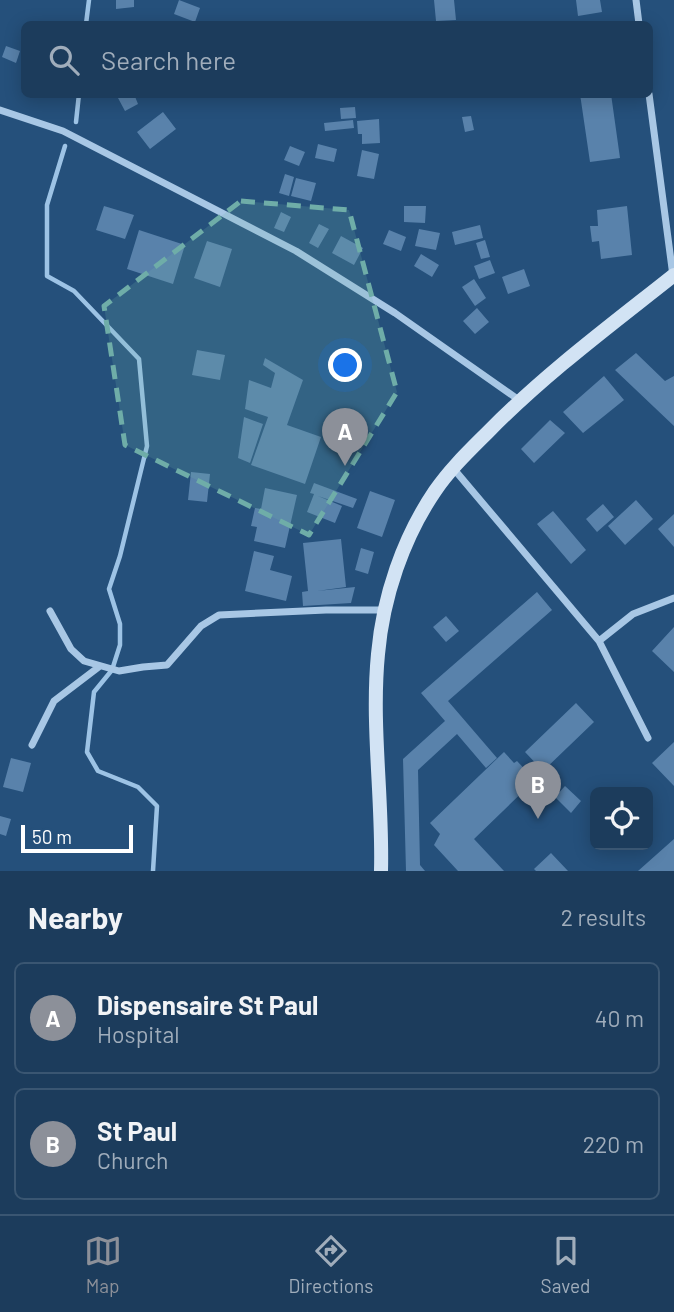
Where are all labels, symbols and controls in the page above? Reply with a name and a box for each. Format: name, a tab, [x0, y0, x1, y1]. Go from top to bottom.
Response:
search box	[21, 21, 653, 98]
icon: search	[45, 41, 83, 79]
text: Search here	[101, 44, 236, 75]
your location	[328, 348, 362, 382]
pin: A	[322, 408, 368, 466]
pin: B	[515, 761, 561, 819]
map controls	[590, 787, 653, 850]
button: locate	[590, 787, 653, 850]
scale bar	[21, 822, 133, 854]
text: 50 m	[32, 825, 72, 848]
text: Nearby	[28, 899, 123, 935]
text: 2 results	[561, 903, 646, 931]
text: Dispensaire St Paul	[97, 989, 318, 1020]
text: A	[45, 1004, 61, 1032]
text: 40 m	[595, 1004, 644, 1032]
text: Hospital	[97, 1020, 180, 1048]
text: St Paul	[97, 1115, 177, 1146]
text: B	[46, 1130, 60, 1158]
text: 220 m	[583, 1130, 644, 1158]
text: Church	[97, 1146, 168, 1174]
tab: Map	[84, 1232, 122, 1297]
tab: Directions	[289, 1232, 374, 1297]
tab: Saved	[541, 1232, 590, 1297]

